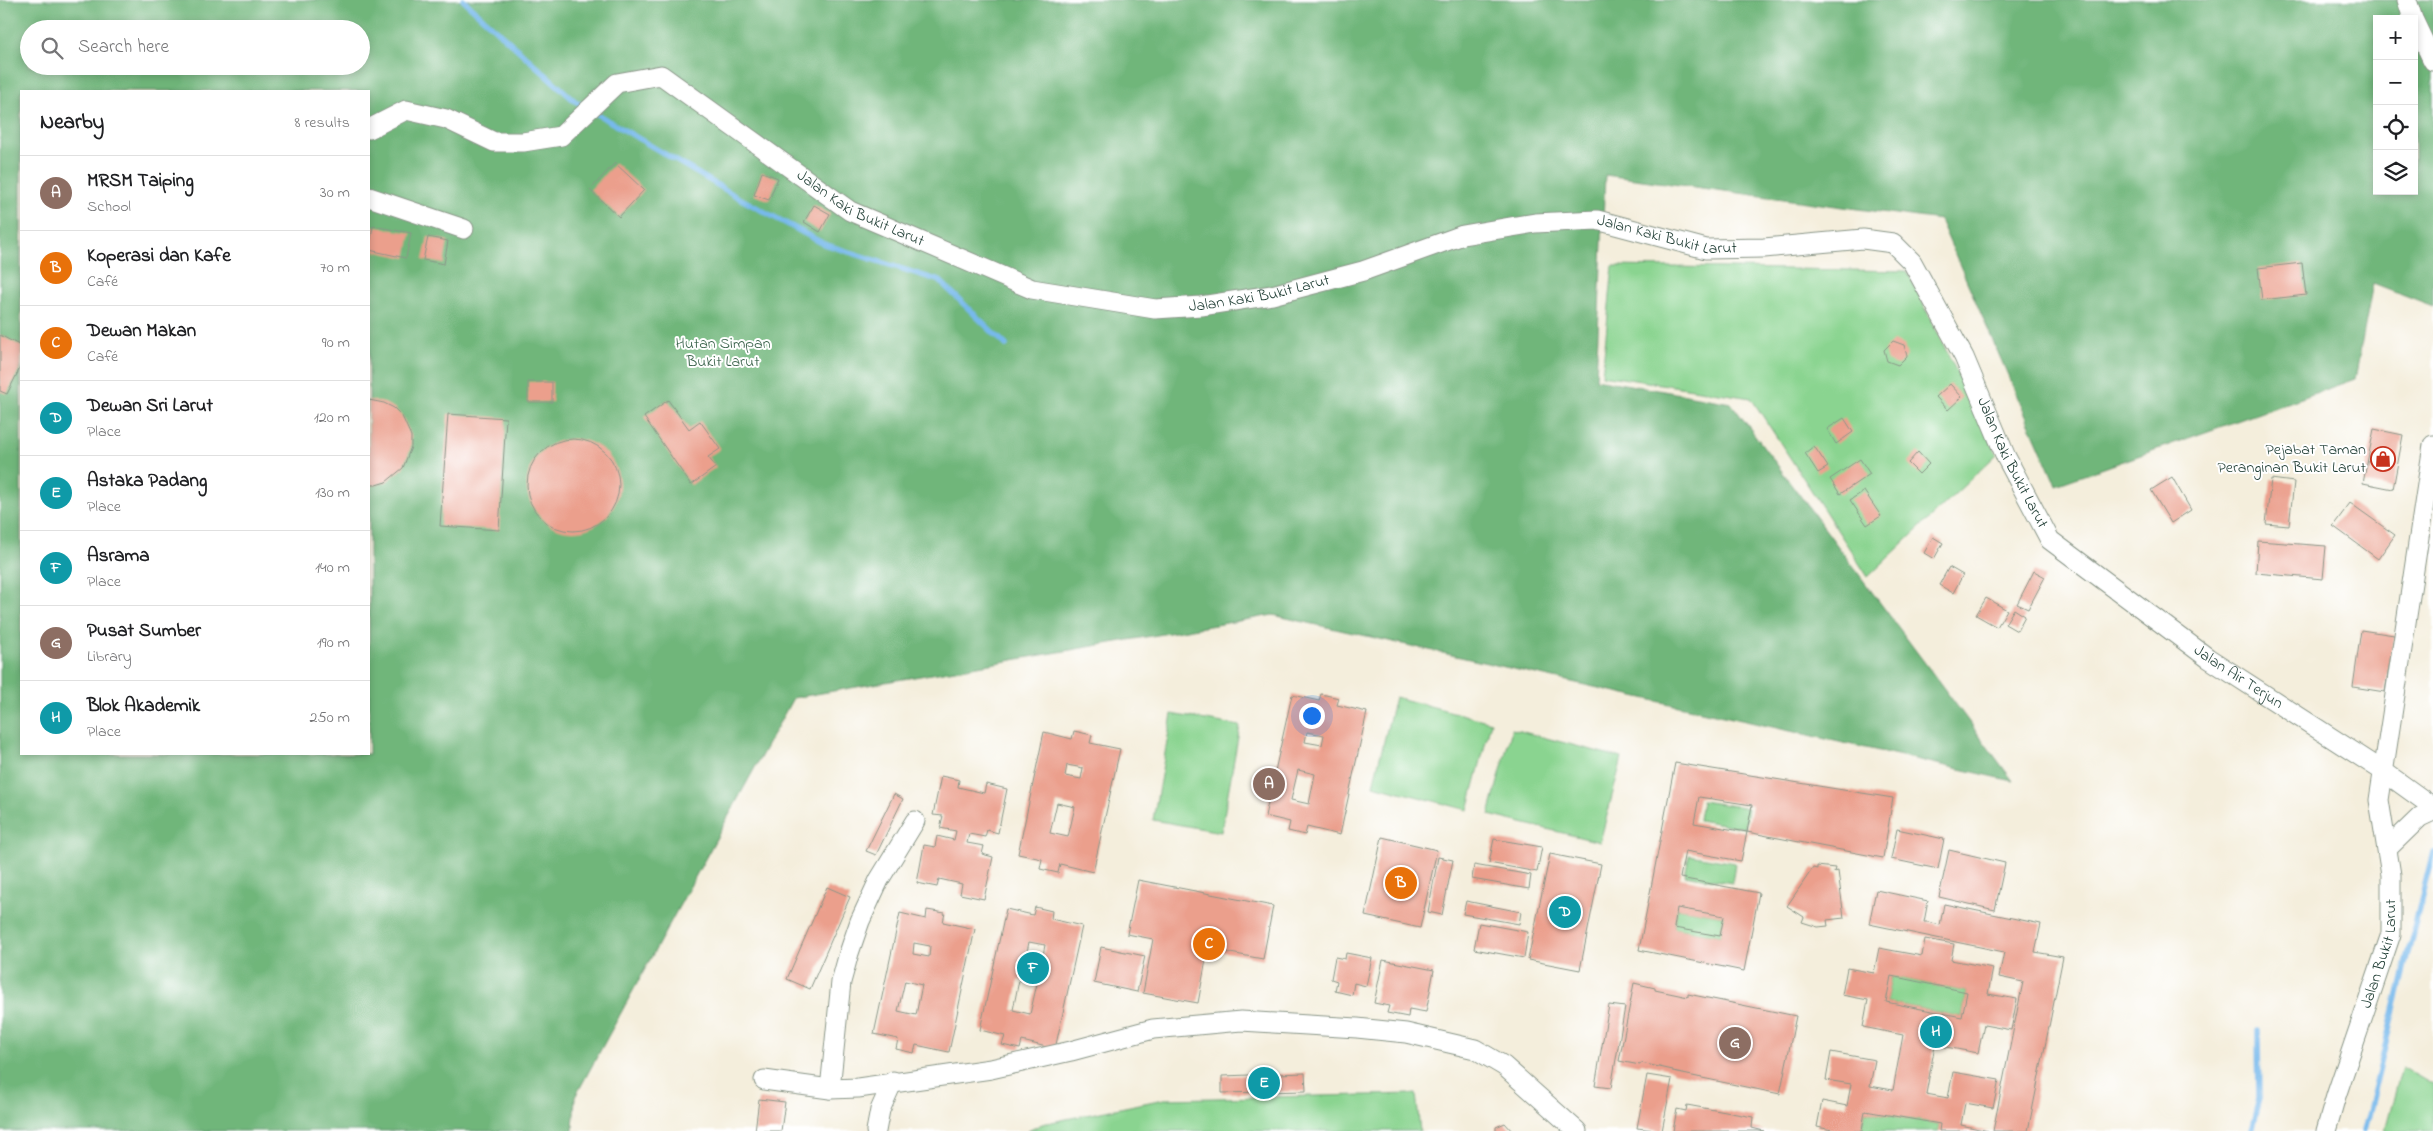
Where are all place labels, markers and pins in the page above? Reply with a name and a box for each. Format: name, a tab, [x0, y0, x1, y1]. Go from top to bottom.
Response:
place label: Pejabat Taman Peranginan Bukit Larut	[2217, 438, 2367, 480]
shop icon: Pejabat Taman Peranginan Bukit Larut	[2370, 446, 2396, 472]
pin: A	[1253, 765, 1285, 803]
pin: B	[1385, 864, 1417, 902]
pin: D	[1549, 893, 1581, 931]
pin: C	[1193, 925, 1225, 963]
pin: F	[1017, 949, 1049, 987]
pin: H	[1920, 1013, 1952, 1051]
pin: G	[1719, 1024, 1751, 1062]
pin: E	[1248, 1064, 1280, 1102]

